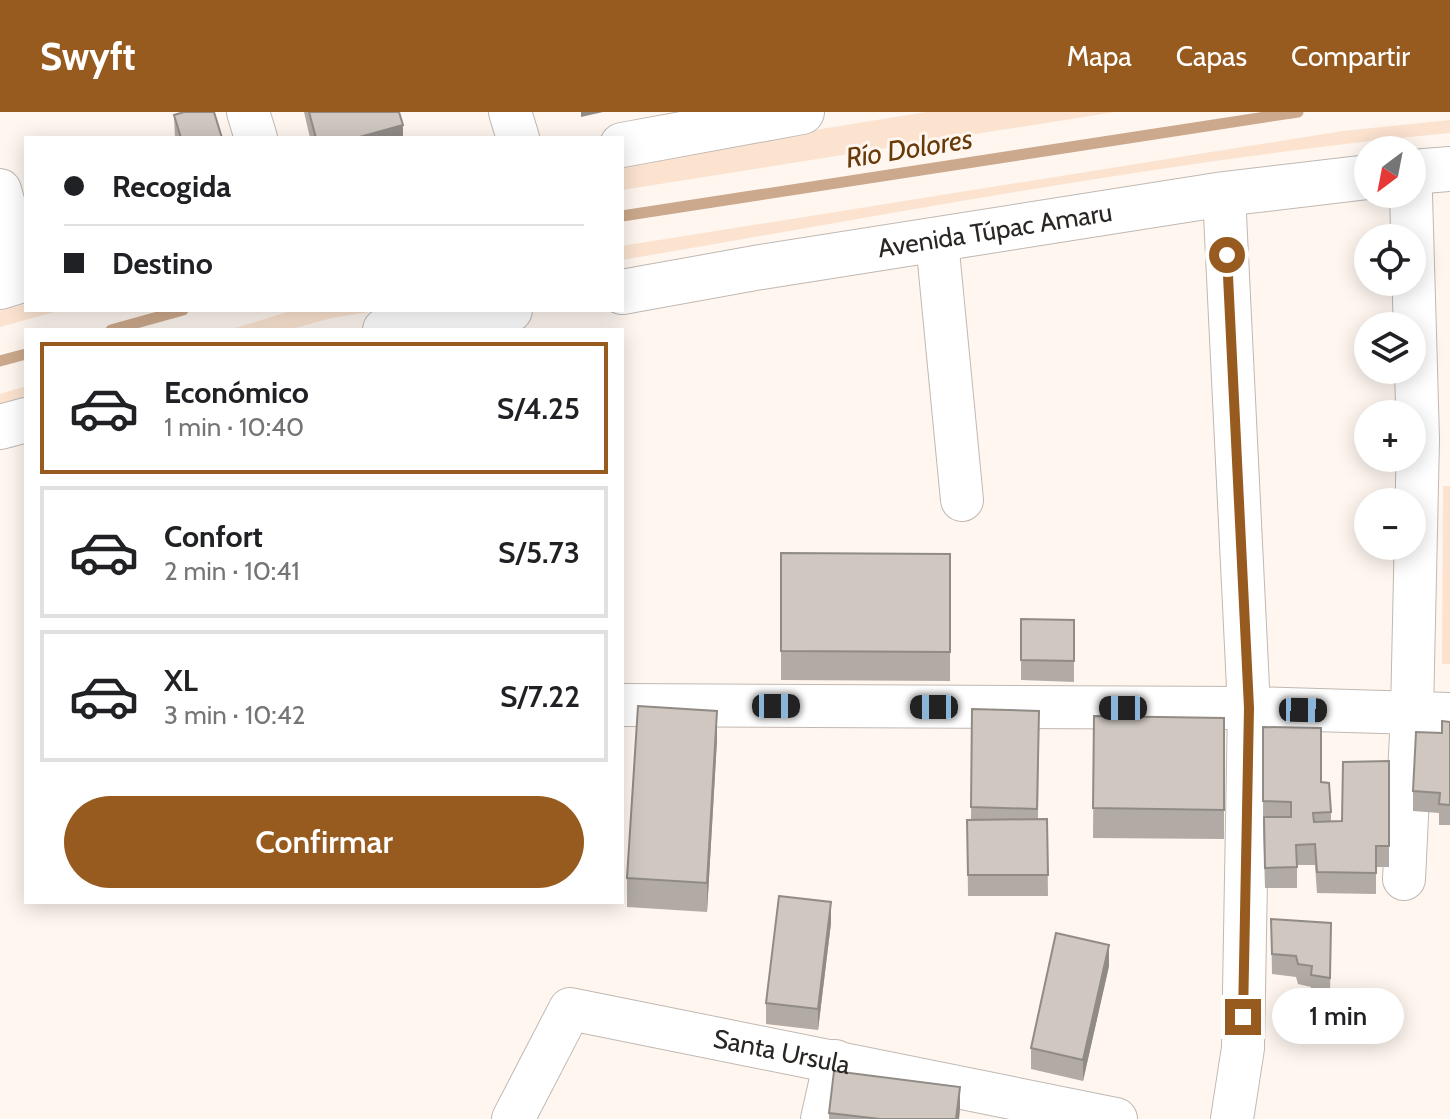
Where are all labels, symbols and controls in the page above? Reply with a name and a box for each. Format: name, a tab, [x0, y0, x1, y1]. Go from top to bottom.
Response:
text: Swyft	[40, 33, 136, 80]
text: Mapa	[1067, 39, 1132, 73]
text: Capas	[1176, 39, 1247, 73]
text: Compartir	[1291, 39, 1410, 73]
water label: Río Dolores	[843, 121, 975, 175]
north arrow	[1354, 136, 1426, 208]
map controls	[1354, 136, 1426, 560]
text: Recogida	[112, 168, 231, 205]
street label: Avenida Túpac Amaru	[875, 196, 1114, 264]
button: locate	[1354, 224, 1426, 296]
route start	[1209, 237, 1245, 273]
text: Destino	[112, 245, 213, 282]
button: layers	[1354, 312, 1426, 384]
icon: car	[68, 372, 140, 444]
text: Económico	[164, 374, 309, 411]
text: S/4.25	[497, 390, 580, 427]
button: +	[1354, 400, 1426, 472]
text: 1 min · 10:40	[164, 411, 304, 443]
button: −	[1354, 488, 1426, 560]
icon: car	[68, 516, 140, 588]
text: Confort	[164, 518, 263, 555]
text: S/5.73	[498, 534, 580, 571]
text: 2 min · 10:41	[164, 555, 300, 587]
icon: car	[68, 660, 140, 732]
text: XL	[164, 662, 198, 699]
text: S/7.22	[500, 678, 580, 715]
car	[752, 694, 800, 718]
car	[910, 695, 958, 719]
car	[1099, 696, 1147, 720]
car	[1279, 698, 1327, 722]
text: 3 min · 10:42	[164, 699, 305, 731]
button: Confirmar	[64, 796, 584, 888]
callout: 1 min	[1271, 989, 1403, 1045]
route end	[1225, 999, 1261, 1035]
text: 1 min	[1309, 1000, 1367, 1032]
street label: Santa Ursula	[711, 1022, 854, 1081]

